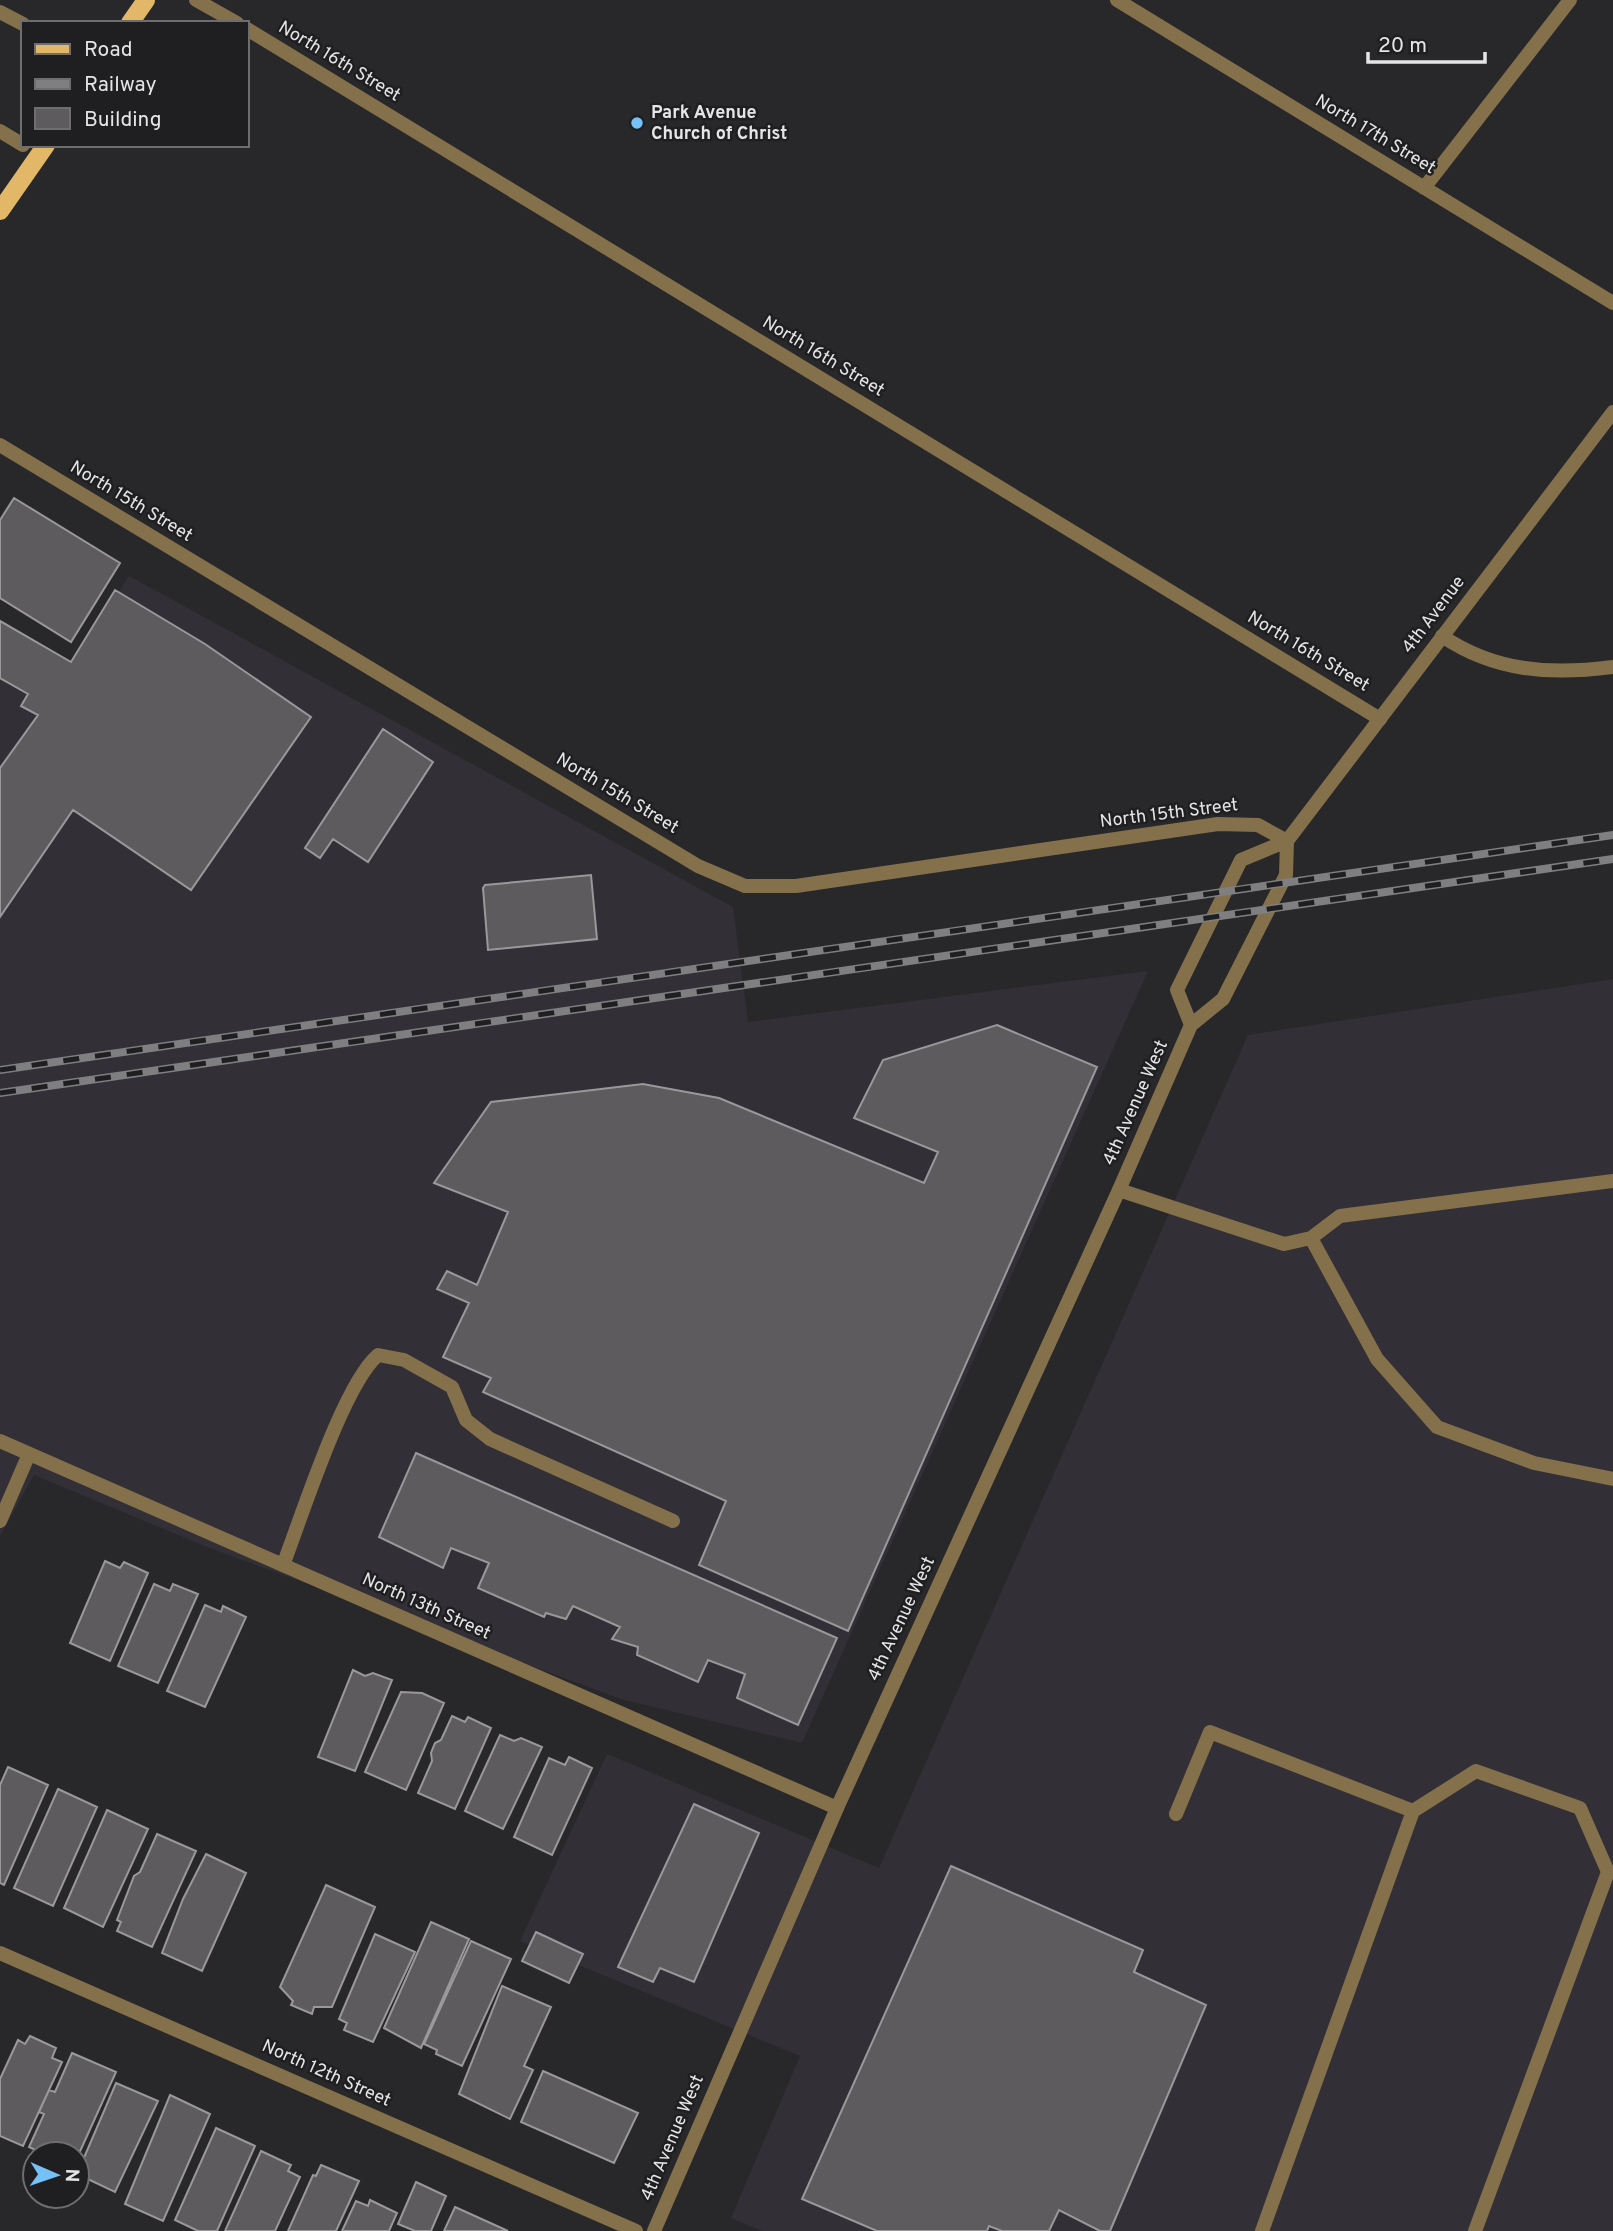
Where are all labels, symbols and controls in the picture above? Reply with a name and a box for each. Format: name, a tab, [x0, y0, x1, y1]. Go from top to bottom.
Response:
street label: North 16th Street	[274, 16, 404, 108]
legend	[21, 21, 248, 147]
scale bar	[1368, 21, 1485, 65]
text: 20 m	[1378, 33, 1427, 60]
text: Road	[84, 37, 133, 64]
text: Railway	[84, 72, 157, 99]
street label: North 17th Street	[1310, 90, 1440, 180]
place label: Park Avenue Church of Christ	[651, 102, 787, 146]
text: Building	[84, 107, 162, 134]
marker: Park Avenue Church of Christ	[629, 115, 645, 131]
street label: North 16th Street	[758, 311, 888, 403]
street label: North 15th Street	[65, 456, 197, 548]
street label: 4th Avenue	[1397, 572, 1471, 658]
street label: North 16th Street	[1243, 606, 1373, 698]
street label: North 15th Street	[551, 748, 683, 840]
street label: North 15th Street	[1099, 794, 1239, 834]
street label: 4th Avenue West	[1098, 1037, 1174, 1169]
street label: 4th Avenue West	[863, 1553, 941, 1685]
street label: North 13th Street	[358, 1568, 494, 1646]
street label: North 12th Street	[258, 2035, 394, 2113]
street label: 4th Avenue West	[636, 2072, 710, 2204]
north arrow	[21, 2140, 91, 2210]
text: N	[59, 2168, 83, 2183]

